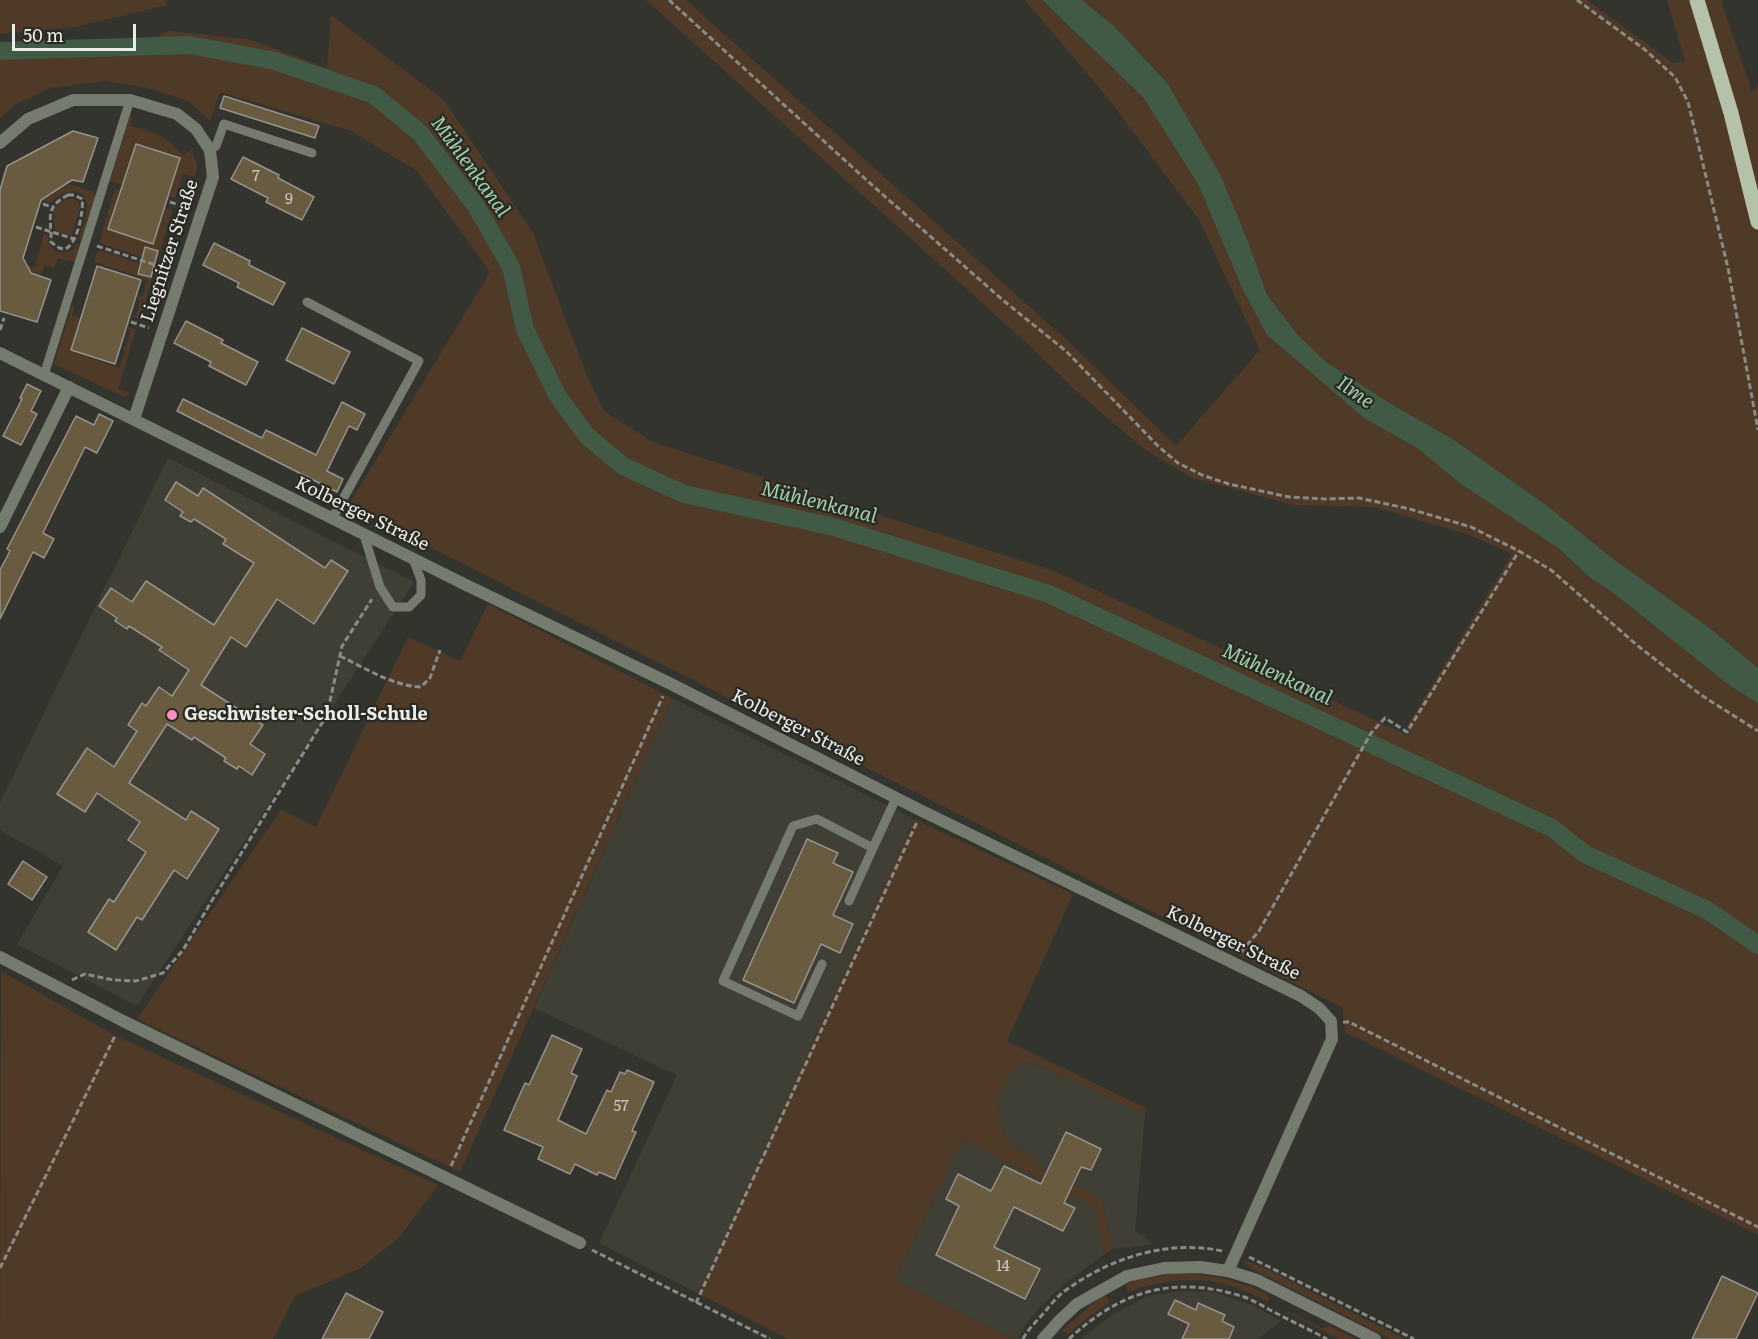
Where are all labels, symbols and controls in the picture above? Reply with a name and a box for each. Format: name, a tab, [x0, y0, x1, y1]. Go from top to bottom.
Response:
scale bar	[15, 12, 140, 50]
text: 50 m	[23, 21, 64, 48]
water label: Mühlenkanal	[425, 112, 515, 222]
house number: 7	[252, 168, 260, 186]
street label: Liegnitzer Straße	[137, 177, 203, 325]
house number: 9	[285, 191, 293, 209]
water label: Ilme	[1332, 372, 1378, 414]
street label: Kolberger Straße	[292, 472, 432, 556]
water label: Mühlenkanal	[758, 477, 880, 529]
water label: Mühlenkanal	[1218, 639, 1336, 711]
street label: Kolberger Straße	[728, 685, 868, 771]
place label: Geschwister-Scholl-Schule	[184, 704, 428, 726]
marker: Geschwister-Scholl-Schule	[165, 708, 179, 722]
street label: Kolberger Straße	[1163, 901, 1303, 985]
house number: 57	[613, 1098, 629, 1116]
house number: 14	[996, 1258, 1010, 1276]

